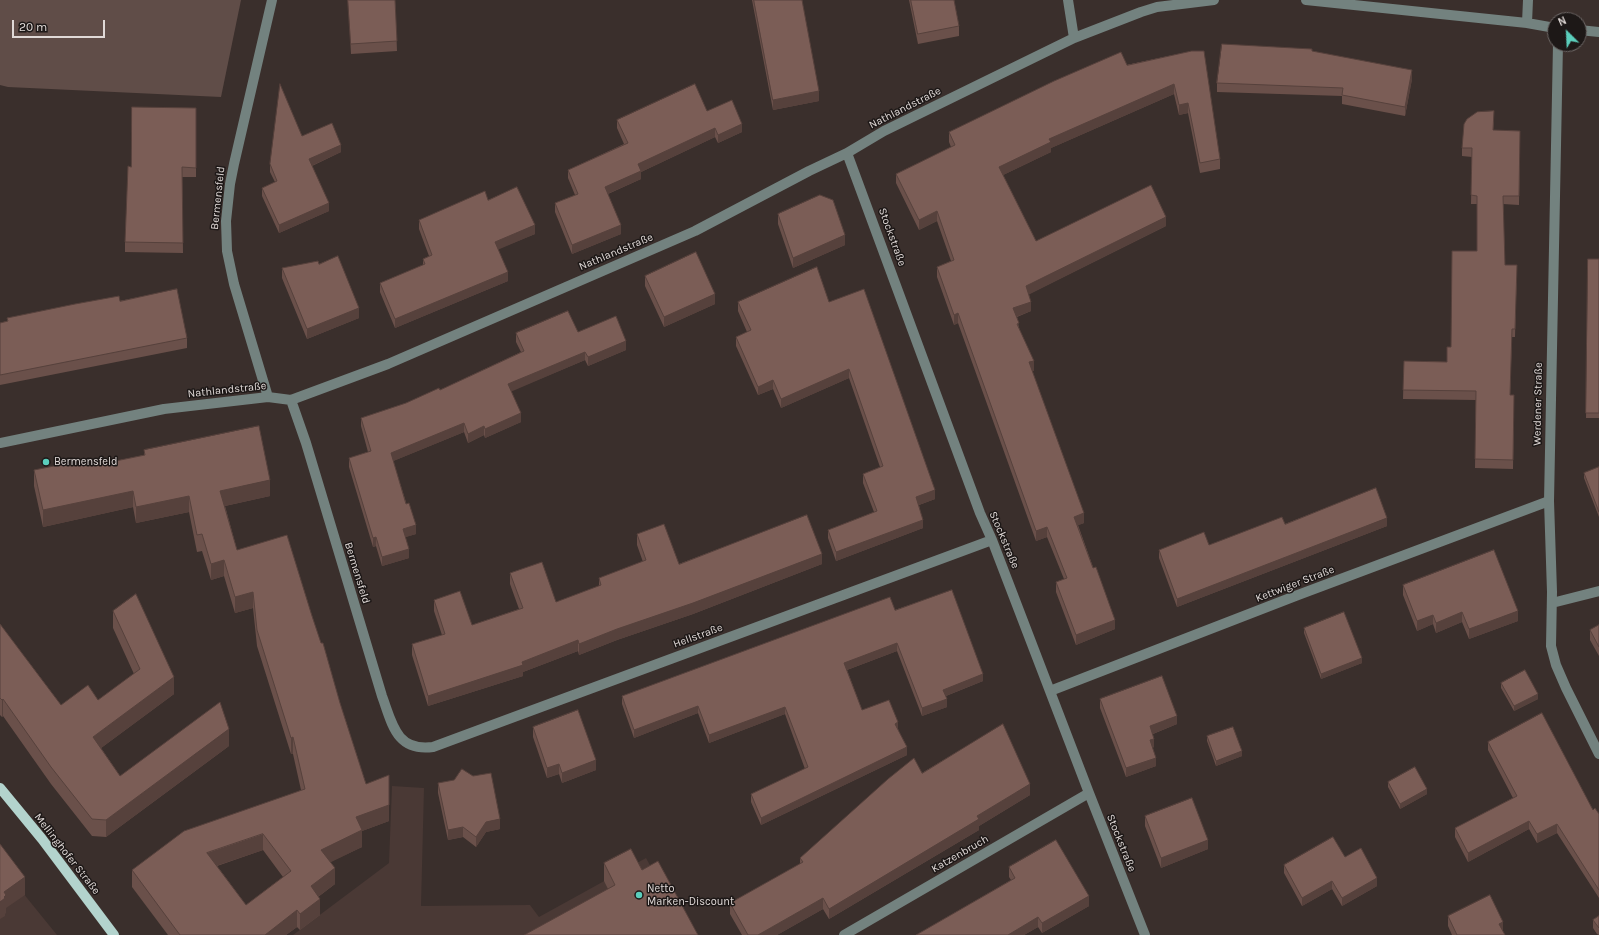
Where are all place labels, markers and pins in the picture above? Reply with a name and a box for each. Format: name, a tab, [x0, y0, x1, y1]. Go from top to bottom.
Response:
place label: Bermensfeld	[54, 455, 118, 469]
marker: Bermensfeld	[41, 457, 51, 467]
place label: Netto Marken-Discount	[647, 882, 734, 908]
marker: Netto Marken-Discount	[634, 890, 644, 900]

